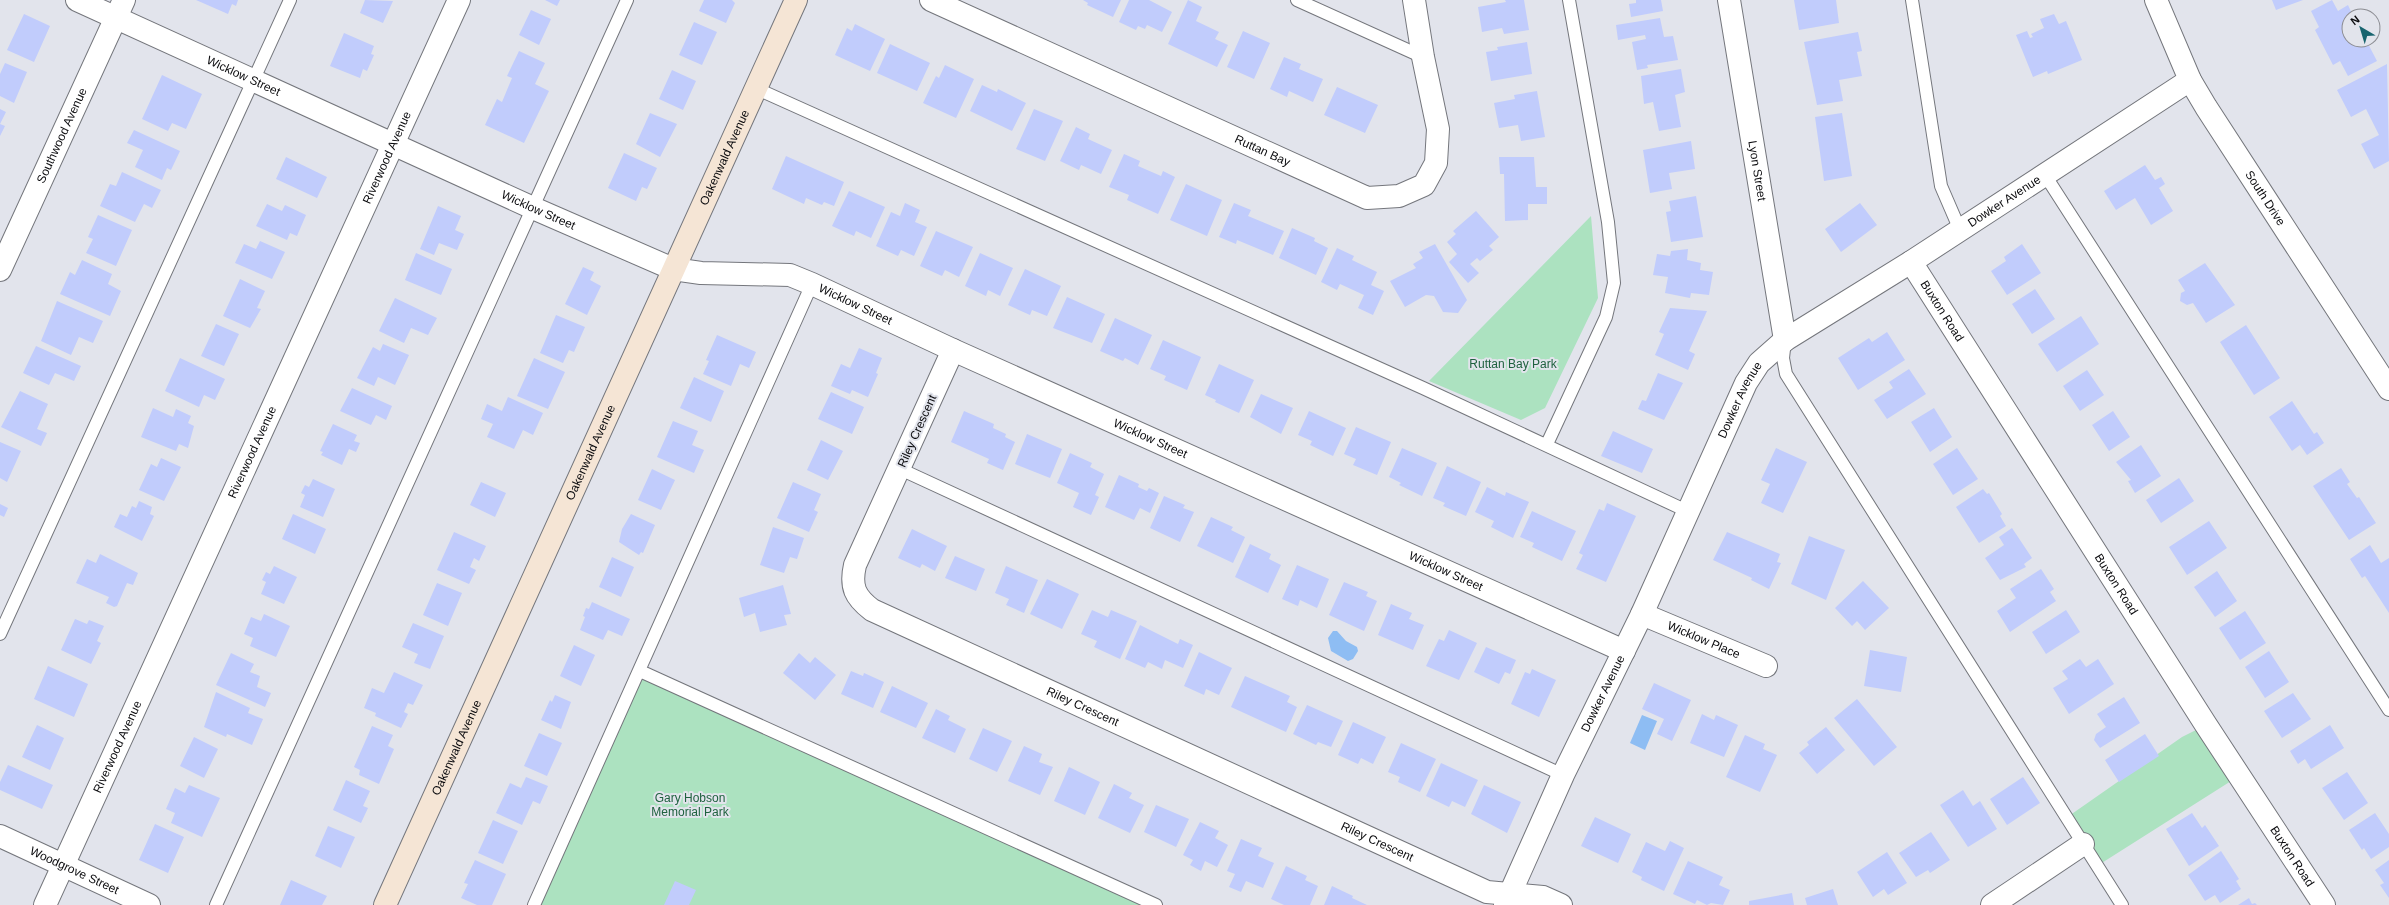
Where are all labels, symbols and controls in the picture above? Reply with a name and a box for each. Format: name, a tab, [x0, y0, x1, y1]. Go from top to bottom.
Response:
north arrow	[2341, 8, 2381, 48]
text: N	[2348, 13, 2362, 27]
street label: Wicklow Street	[204, 53, 283, 99]
street label: Southwood Avenue	[34, 85, 90, 185]
street label: Oakenwald Avenue	[697, 107, 752, 207]
street label: Riverwood Avenue	[360, 109, 414, 206]
street label: Ruttan Bay	[1232, 132, 1292, 169]
street label: Lyon Street	[1745, 139, 1769, 203]
street label: South Drive	[2242, 168, 2288, 229]
street label: Dowker Avenue	[1965, 172, 2043, 230]
street label: Wicklow Street	[499, 188, 578, 233]
street label: Buxton Road	[1918, 278, 1967, 344]
street label: Wicklow Street	[817, 281, 895, 328]
park label: Ruttan Bay Park	[1469, 357, 1558, 371]
street label: Dowker Avenue	[1715, 359, 1765, 441]
street label: Riley Crescent	[895, 392, 940, 469]
street label: Oakenwald Avenue	[563, 402, 618, 502]
street label: Riverwood Avenue	[225, 403, 279, 501]
street label: Wicklow Street	[1111, 416, 1190, 461]
street label: Wicklow Street	[1407, 549, 1486, 594]
street label: Buxton Road	[2092, 551, 2141, 617]
street label: Wicklow Place	[1665, 618, 1742, 661]
street label: Dowker Avenue	[1578, 653, 1628, 734]
street label: Riley Crescent	[1044, 684, 1122, 730]
street label: Oakenwald Avenue	[429, 697, 484, 797]
street label: Riverwood Avenue	[90, 698, 145, 795]
park label: Gary Hobson Memorial Park	[651, 791, 730, 819]
street label: Riley Crescent	[1339, 819, 1416, 865]
street label: Buxton Road	[2267, 823, 2317, 889]
street label: Woodgrove Street	[28, 844, 122, 897]

